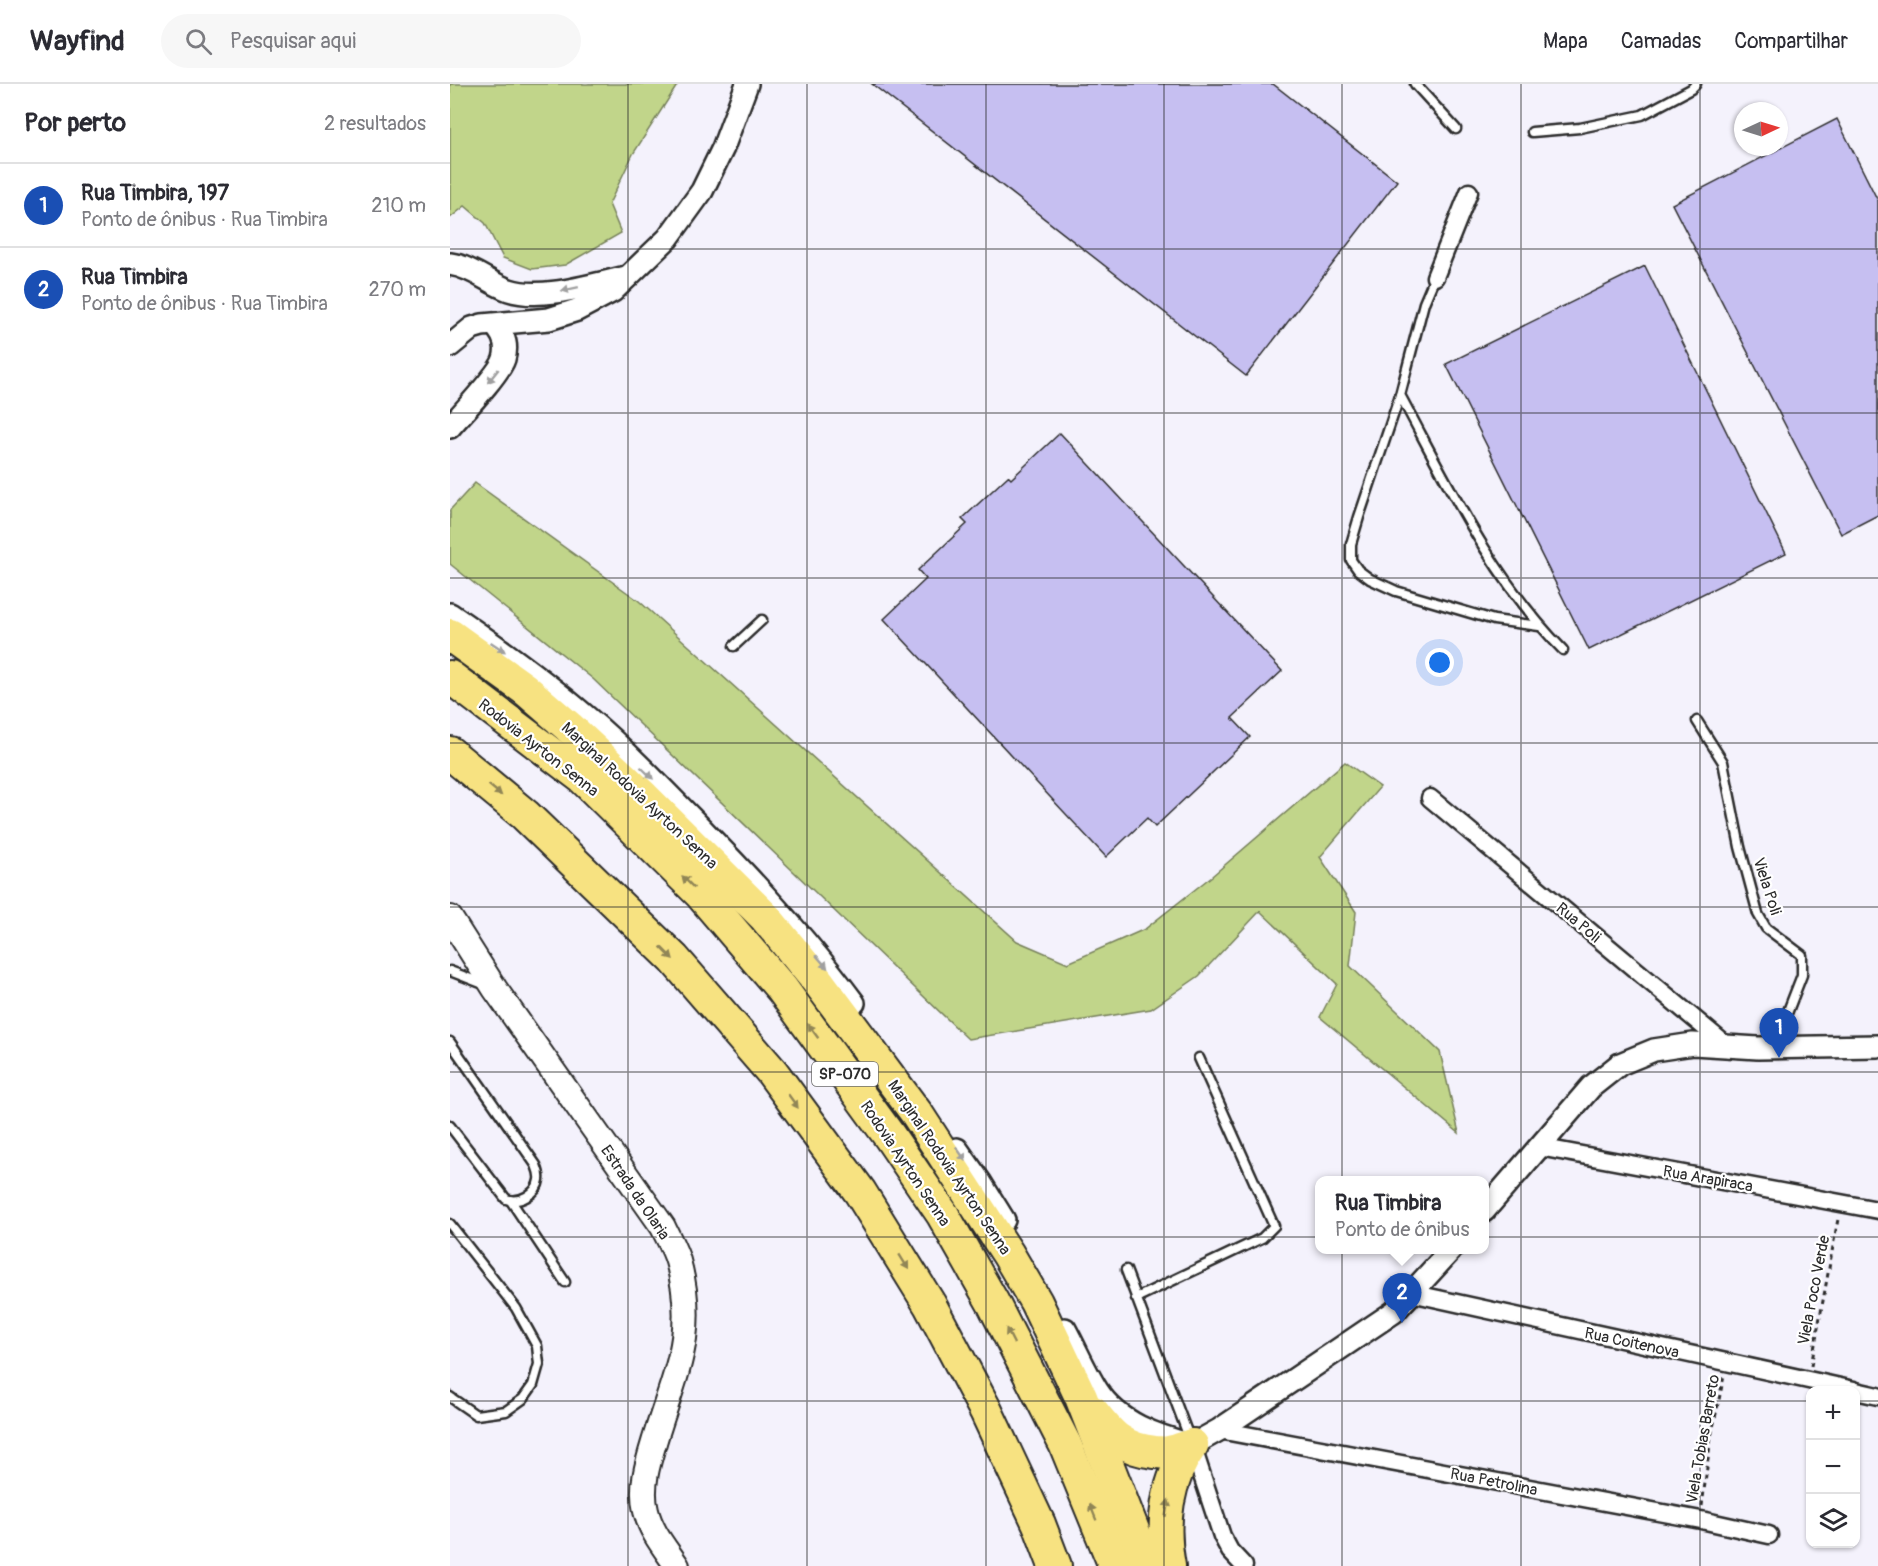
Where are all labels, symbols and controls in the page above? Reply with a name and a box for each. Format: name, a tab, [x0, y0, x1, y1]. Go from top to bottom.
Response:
search box	[161, 14, 581, 68]
text: Wayfind	[30, 24, 125, 59]
icon: search	[182, 25, 215, 58]
text: Pesquisar aqui	[230, 27, 356, 55]
text: Mapa	[1543, 28, 1588, 55]
text: Camadas	[1621, 28, 1701, 55]
text: Compartilhar	[1734, 28, 1848, 55]
north arrow	[1734, 102, 1788, 156]
text: Por perto	[24, 107, 126, 139]
text: 2 resultados	[324, 111, 426, 136]
text: Rua Timbira, 197	[81, 179, 229, 207]
text: 1	[40, 193, 47, 218]
text: 210 m	[371, 193, 426, 218]
text: Ponto de ônibus · Rua Timbira	[81, 207, 328, 232]
text: Rua Timbira	[81, 263, 188, 291]
text: 2	[38, 277, 49, 302]
text: 270 m	[368, 277, 426, 302]
one-way arrow	[561, 284, 580, 294]
text: Ponto de ônibus · Rua Timbira	[81, 291, 328, 316]
one-way arrow	[486, 368, 499, 384]
one-way arrow	[490, 641, 506, 653]
your location	[1425, 648, 1454, 677]
street label: Rodovia Ayrton Senna	[474, 695, 602, 801]
street label: Marginal Rodovia Ayrton Senna	[557, 718, 722, 873]
one-way arrow	[639, 766, 653, 780]
one-way arrow	[487, 783, 502, 796]
street label: Viela Poli	[1748, 855, 1786, 918]
one-way arrow	[682, 875, 696, 889]
street label: Rua Poli	[1552, 898, 1605, 947]
one-way arrow	[660, 945, 674, 959]
one-way arrow	[816, 954, 829, 970]
pin: 1	[1760, 1008, 1798, 1058]
one-way arrow	[807, 1024, 819, 1040]
road number: SP-070	[812, 1062, 878, 1086]
street label: Marginal Rodovia Ayrton Senna	[883, 1076, 1015, 1259]
one-way arrow	[787, 1094, 799, 1109]
street label: Rodovia Ayrton Senna	[856, 1097, 955, 1230]
street label: Estrada da Olaria	[596, 1141, 674, 1244]
one-way arrow	[955, 1146, 967, 1162]
street label: Rua Arapiraca	[1661, 1161, 1754, 1197]
popup	[1315, 1176, 1489, 1254]
text: Rua Timbira	[1335, 1189, 1441, 1217]
text: Ponto de ônibus	[1335, 1217, 1469, 1242]
street label: Viela Poco Verde	[1794, 1233, 1834, 1347]
one-way arrow	[898, 1254, 909, 1270]
pin: 2	[1382, 1274, 1422, 1323]
street label: Rua Coitenova	[1583, 1323, 1681, 1363]
one-way arrow	[1005, 1327, 1014, 1344]
street label: Viela Tobias Barreto	[1682, 1372, 1724, 1505]
map controls	[1806, 1386, 1860, 1548]
button: +	[1806, 1386, 1860, 1440]
button: −	[1806, 1440, 1860, 1494]
street label: Rua Petrolina	[1449, 1464, 1539, 1500]
button: layers	[1806, 1494, 1860, 1548]
one-way arrow	[1163, 1498, 1172, 1517]
one-way arrow	[1088, 1503, 1097, 1521]

